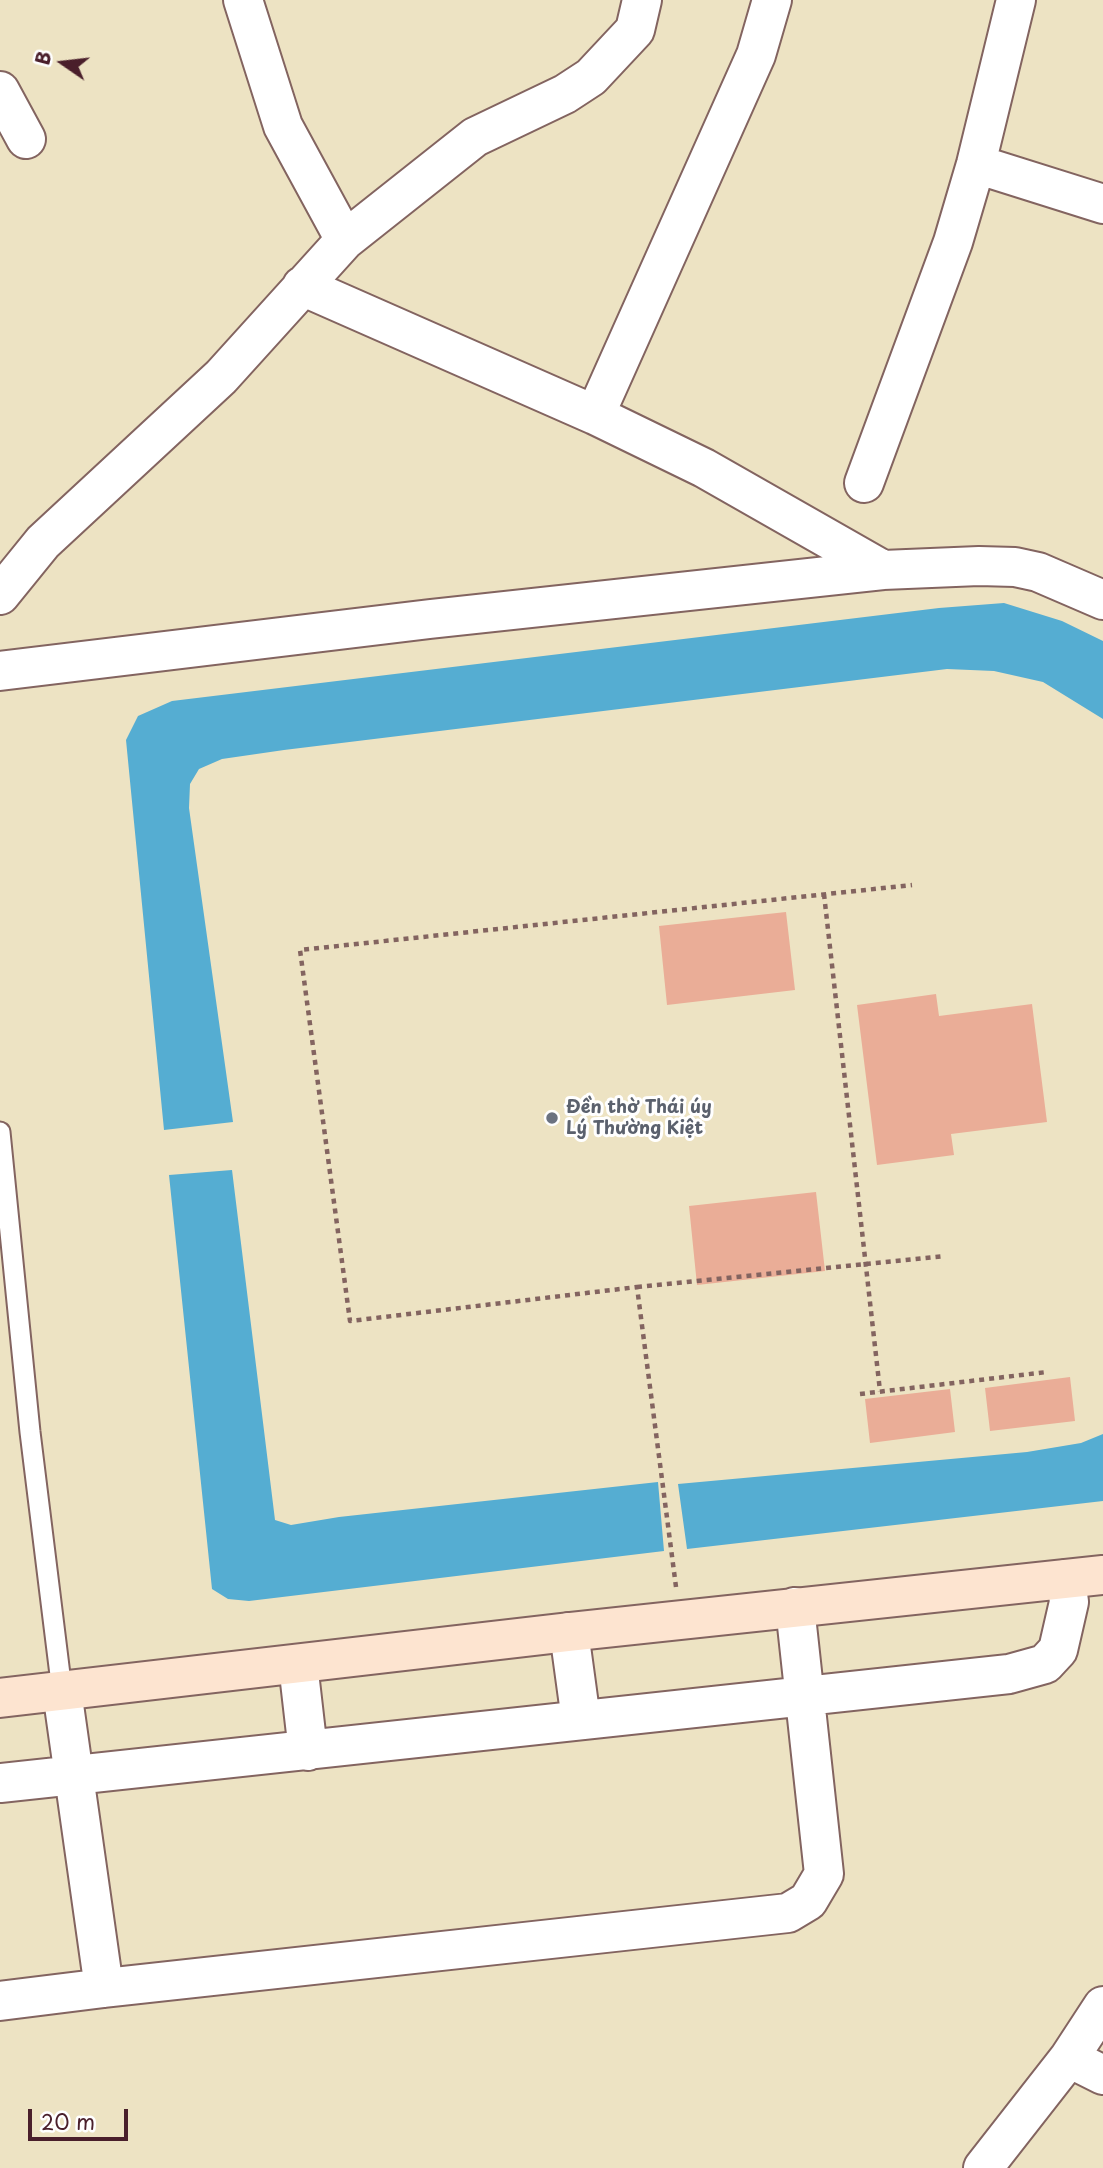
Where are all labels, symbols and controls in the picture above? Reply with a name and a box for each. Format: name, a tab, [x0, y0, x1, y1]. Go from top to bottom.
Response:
north arrow	[28, 28, 98, 98]
text: B	[27, 48, 58, 68]
place label: Đền thờ Thái úy Lý Thường Kiệt	[566, 1097, 712, 1140]
marker: Đền thờ Thái úy Lý Thường Kiệt	[544, 1110, 560, 1126]
scale bar	[32, 2094, 131, 2138]
text: 20 m	[41, 2105, 95, 2137]

